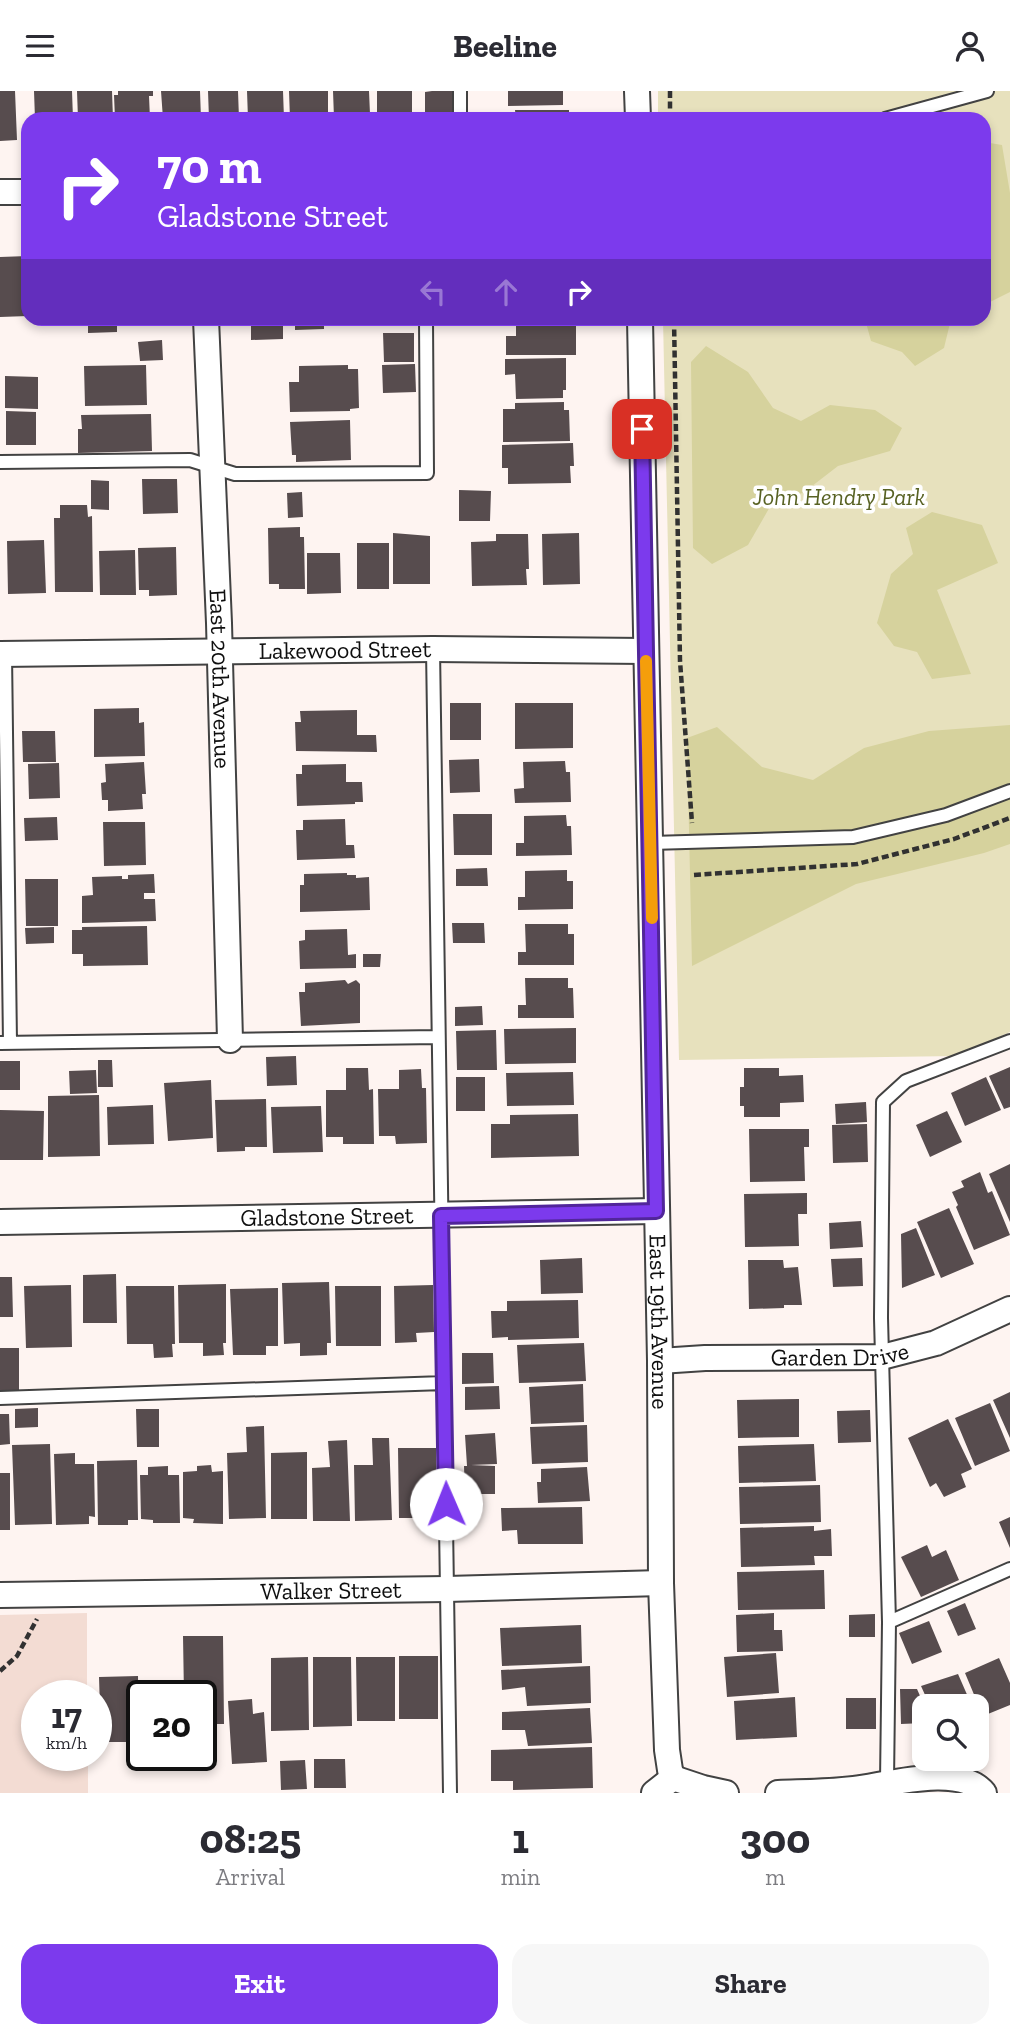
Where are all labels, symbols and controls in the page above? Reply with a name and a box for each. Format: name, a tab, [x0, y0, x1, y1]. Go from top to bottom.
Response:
icon: menu	[21, 27, 59, 65]
text: Beeline	[453, 27, 557, 65]
icon: person	[951, 27, 989, 65]
text: 70 m	[157, 137, 262, 196]
icon: right	[42, 140, 133, 231]
text: Gladstone Street	[157, 197, 388, 235]
icon: left	[414, 273, 452, 311]
icon: ahead	[487, 273, 525, 311]
icon: right	[560, 273, 598, 311]
pin	[612, 399, 672, 459]
icon: arrive	[623, 410, 661, 448]
park label: John Hendry Park	[752, 482, 926, 511]
street label: East 20th Avenue	[204, 588, 238, 769]
street label: Lakewood Street	[259, 634, 431, 665]
street label: Gladstone Street	[240, 1200, 414, 1232]
street label: East 19th Avenue	[644, 1234, 675, 1410]
street label: Garden Drive	[771, 1336, 912, 1372]
position arrow	[409, 1467, 483, 1541]
street label: Walker Street	[260, 1575, 402, 1606]
speed limit sign: 20	[126, 1680, 217, 1771]
map controls	[912, 1694, 989, 1771]
button: search	[912, 1694, 989, 1771]
text: 17	[51, 1695, 82, 1737]
text: km/h	[46, 1732, 87, 1754]
text: 08:25	[200, 1813, 301, 1864]
text: 1	[512, 1813, 529, 1864]
text: 300	[740, 1813, 810, 1864]
text: Arrival	[216, 1863, 285, 1891]
text: min	[501, 1863, 540, 1891]
text: m	[765, 1863, 785, 1891]
button: Exit	[21, 1944, 498, 2024]
button: Share	[512, 1944, 989, 2024]

